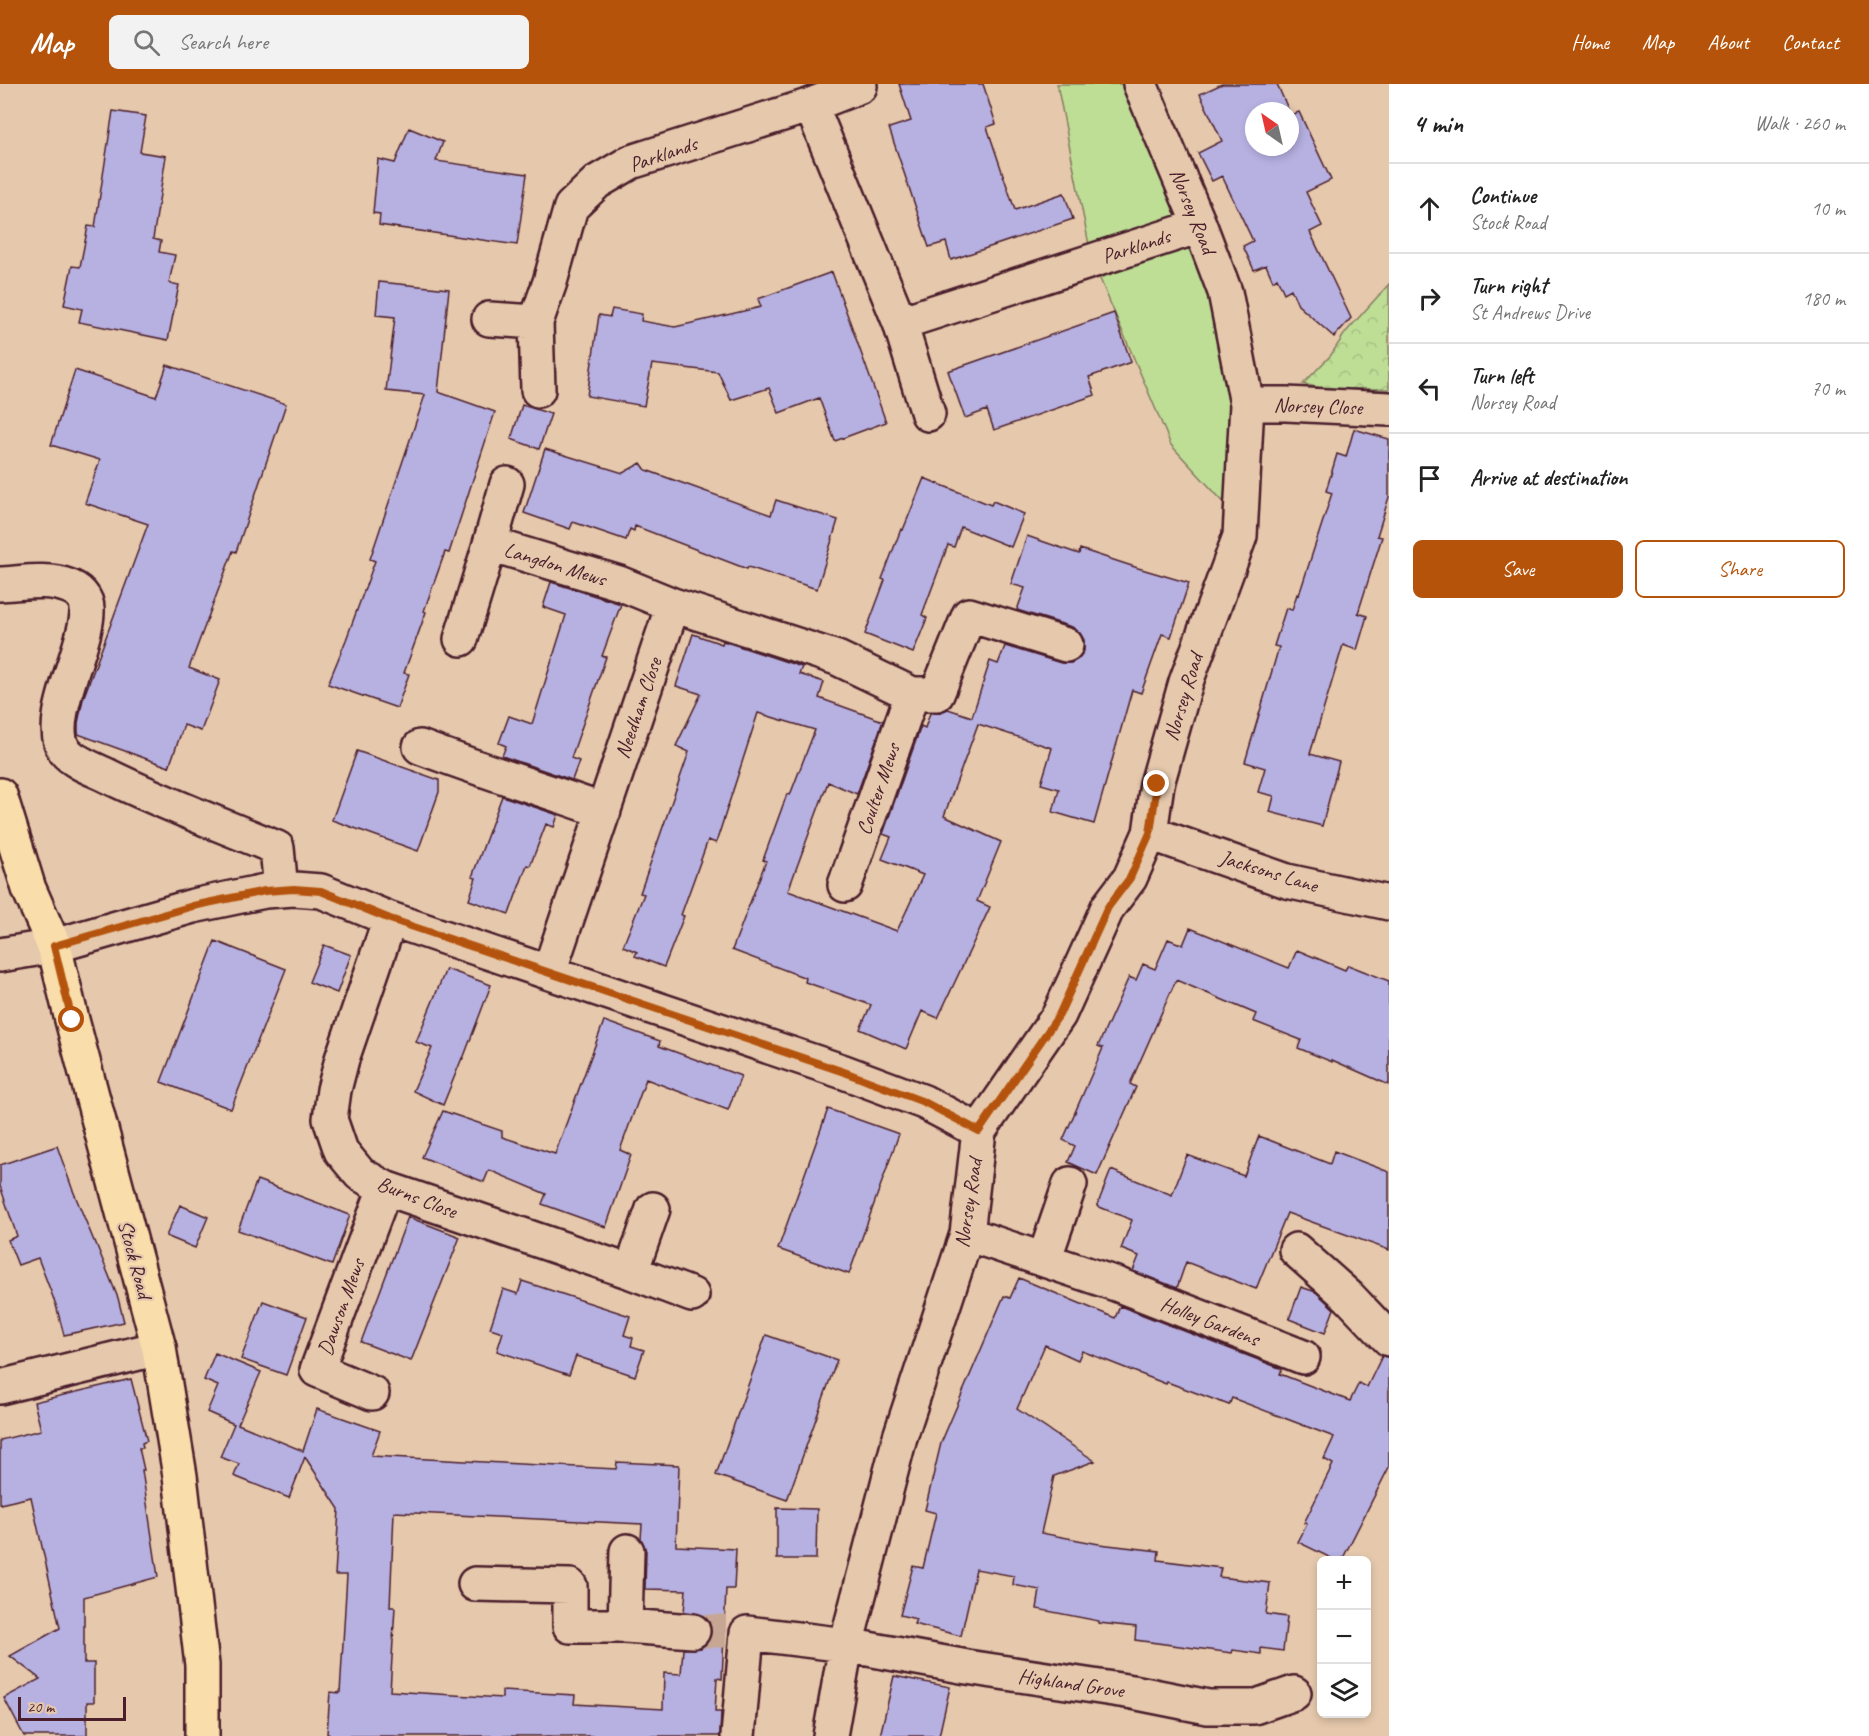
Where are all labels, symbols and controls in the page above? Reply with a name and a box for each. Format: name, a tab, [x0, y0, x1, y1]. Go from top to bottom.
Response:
search box	[109, 15, 529, 69]
text: Map	[30, 25, 73, 60]
icon: search	[130, 26, 163, 59]
text: Search here	[178, 28, 268, 56]
text: Home	[1571, 29, 1609, 55]
text: Map	[1642, 29, 1674, 55]
text: About	[1707, 29, 1749, 55]
text: Contact	[1782, 29, 1839, 55]
north arrow	[1245, 102, 1299, 156]
text: 4 min	[1413, 107, 1463, 140]
text: Walk · 260 m	[1755, 111, 1845, 136]
street label: Parklands	[626, 130, 702, 178]
street label: Norsey Road	[1164, 165, 1223, 261]
text: Continue	[1470, 182, 1536, 210]
icon: ahead	[1413, 192, 1446, 225]
text: 10 m	[1811, 196, 1845, 221]
text: Stock Road	[1470, 210, 1546, 235]
street label: Parklands	[1099, 222, 1175, 269]
text: Turn right	[1470, 272, 1547, 300]
icon: right	[1413, 282, 1446, 315]
text: 180 m	[1802, 286, 1845, 311]
text: St Andrews Drive	[1470, 300, 1590, 325]
text: Turn left	[1470, 362, 1534, 390]
icon: left	[1413, 372, 1446, 405]
text: 70 m	[1811, 376, 1845, 401]
text: Norsey Road	[1470, 390, 1555, 415]
street label: Norsey Close	[1273, 391, 1365, 421]
icon: arrive	[1413, 462, 1446, 495]
text: Arrive at destination	[1470, 464, 1627, 492]
street label: Langdon Mews	[501, 536, 611, 592]
button: Save	[1413, 540, 1623, 598]
button: Share	[1635, 540, 1845, 598]
street label: Norsey Road	[1157, 647, 1210, 744]
street label: Needham Close	[609, 653, 668, 762]
street label: Coulter Mews	[850, 738, 906, 838]
route end	[1143, 770, 1169, 796]
street label: Jacksons Lane	[1216, 844, 1323, 899]
route start	[58, 1006, 84, 1032]
street label: Norsey Road	[948, 1153, 988, 1249]
street label: Burns Close	[374, 1170, 462, 1224]
street label: Stock Road	[112, 1217, 159, 1305]
street label: Dawson Mews	[312, 1253, 371, 1359]
street label: Holley Gardens	[1157, 1290, 1265, 1352]
map controls	[1317, 1556, 1371, 1718]
button: +	[1317, 1556, 1371, 1610]
button: −	[1317, 1610, 1371, 1664]
street label: Highland Grove	[1016, 1663, 1128, 1704]
button: layers	[1317, 1664, 1371, 1718]
scale bar	[18, 1694, 126, 1722]
text: 20 m	[27, 1697, 54, 1717]

